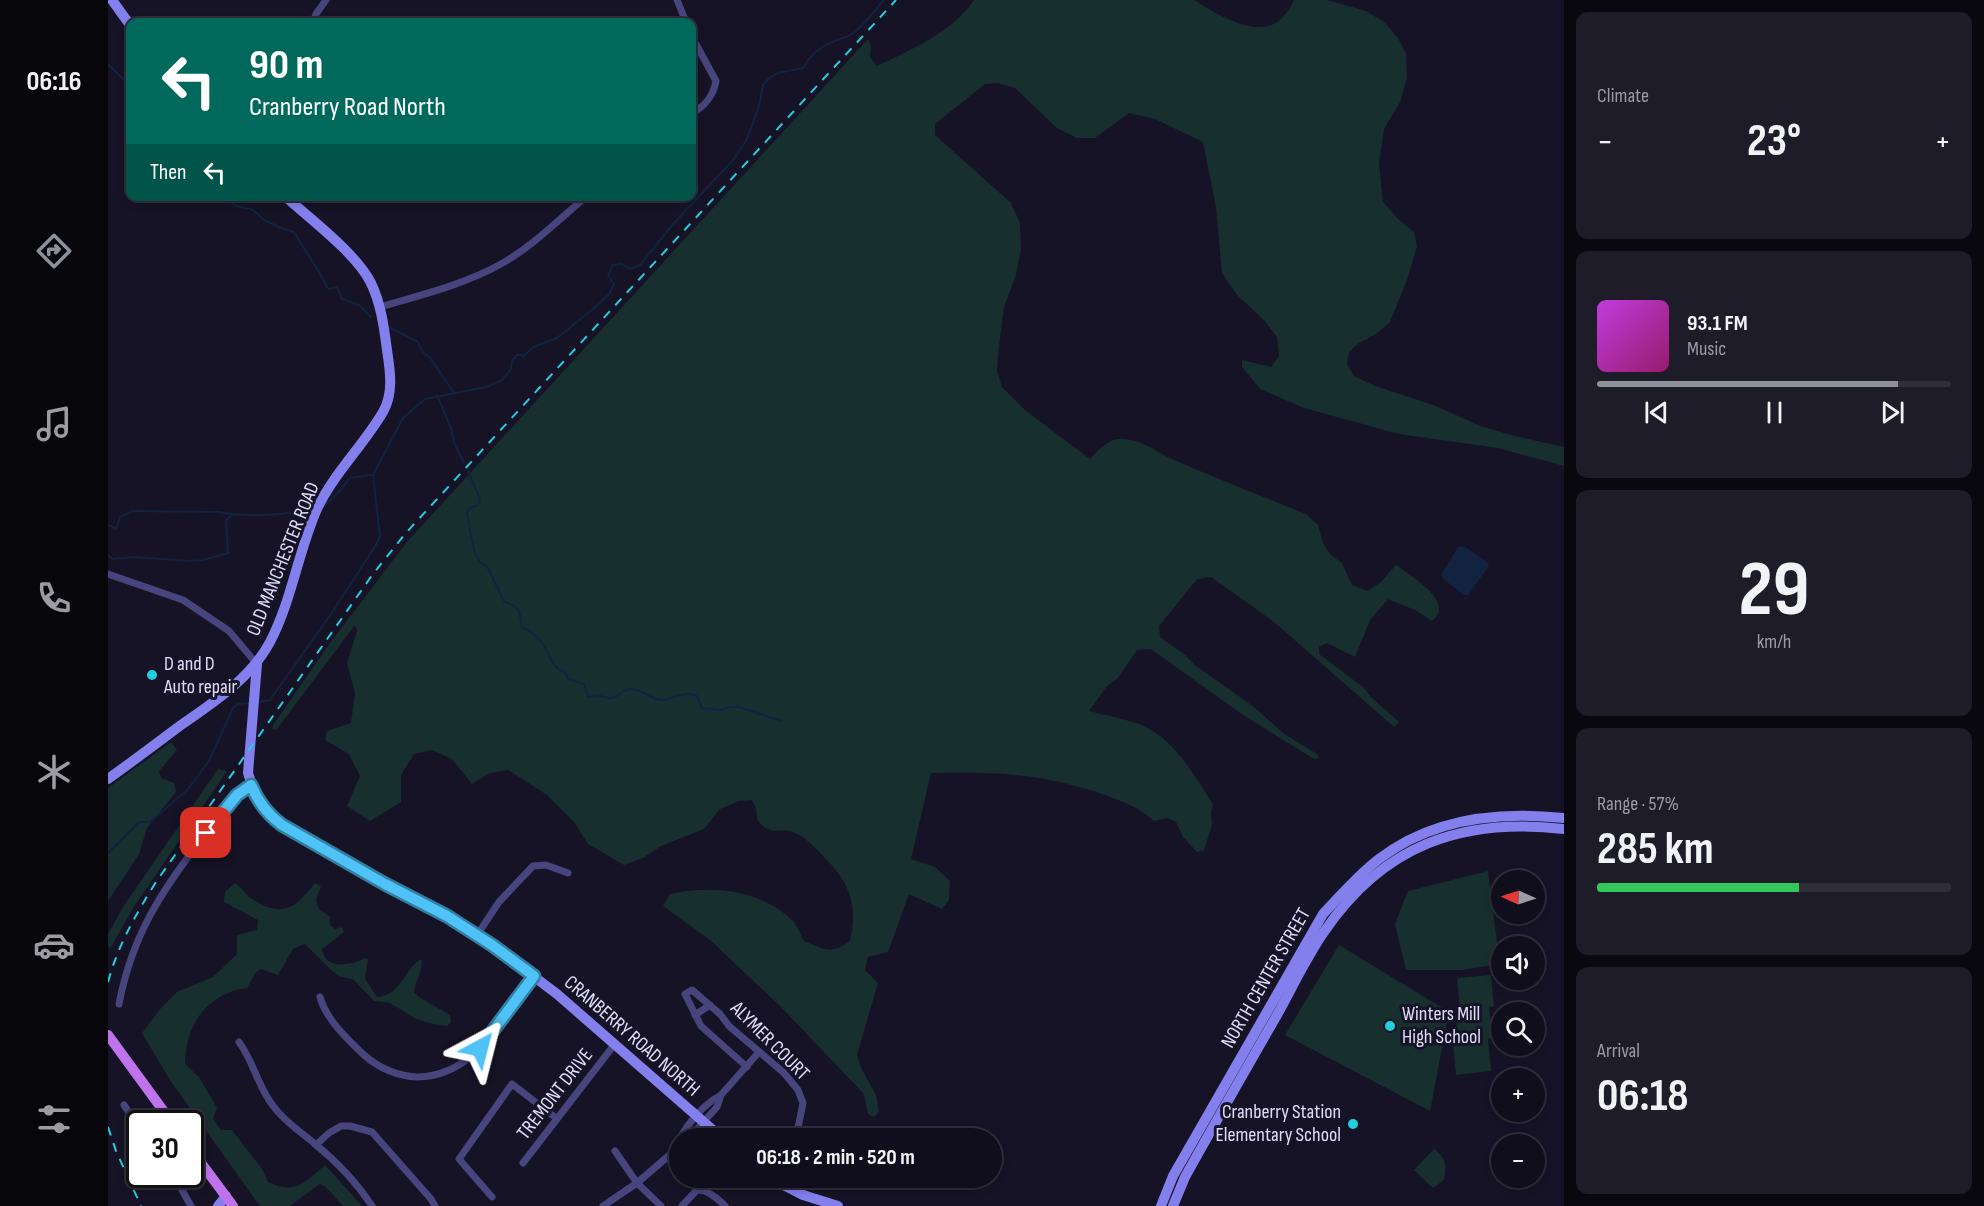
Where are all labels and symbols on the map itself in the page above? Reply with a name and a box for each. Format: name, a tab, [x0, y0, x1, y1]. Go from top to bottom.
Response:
street label: OLD MANCHESTER ROAD	[241, 479, 325, 639]
place label: D and D Auto repair	[163, 652, 237, 699]
marker: D and D Auto repair	[145, 668, 159, 682]
pin	[180, 807, 231, 858]
north arrow	[1491, 870, 1545, 924]
street label: NORTH CENTER STREET	[1216, 904, 1316, 1052]
street label: CRANBERRY ROAD NORTH	[559, 970, 705, 1102]
street label: ALYMER COURT	[725, 996, 815, 1086]
place label: Winters Mill High School	[1402, 1002, 1481, 1049]
position arrow	[448, 1016, 512, 1080]
marker: Winters Mill High School	[1383, 1019, 1397, 1033]
street label: TREMONT DRIVE	[512, 1044, 598, 1144]
place label: Cranberry Station Elementary School	[1215, 1100, 1341, 1147]
speed limit sign: 30	[126, 1110, 204, 1188]
marker: Cranberry Station Elementary School	[1346, 1117, 1360, 1131]

